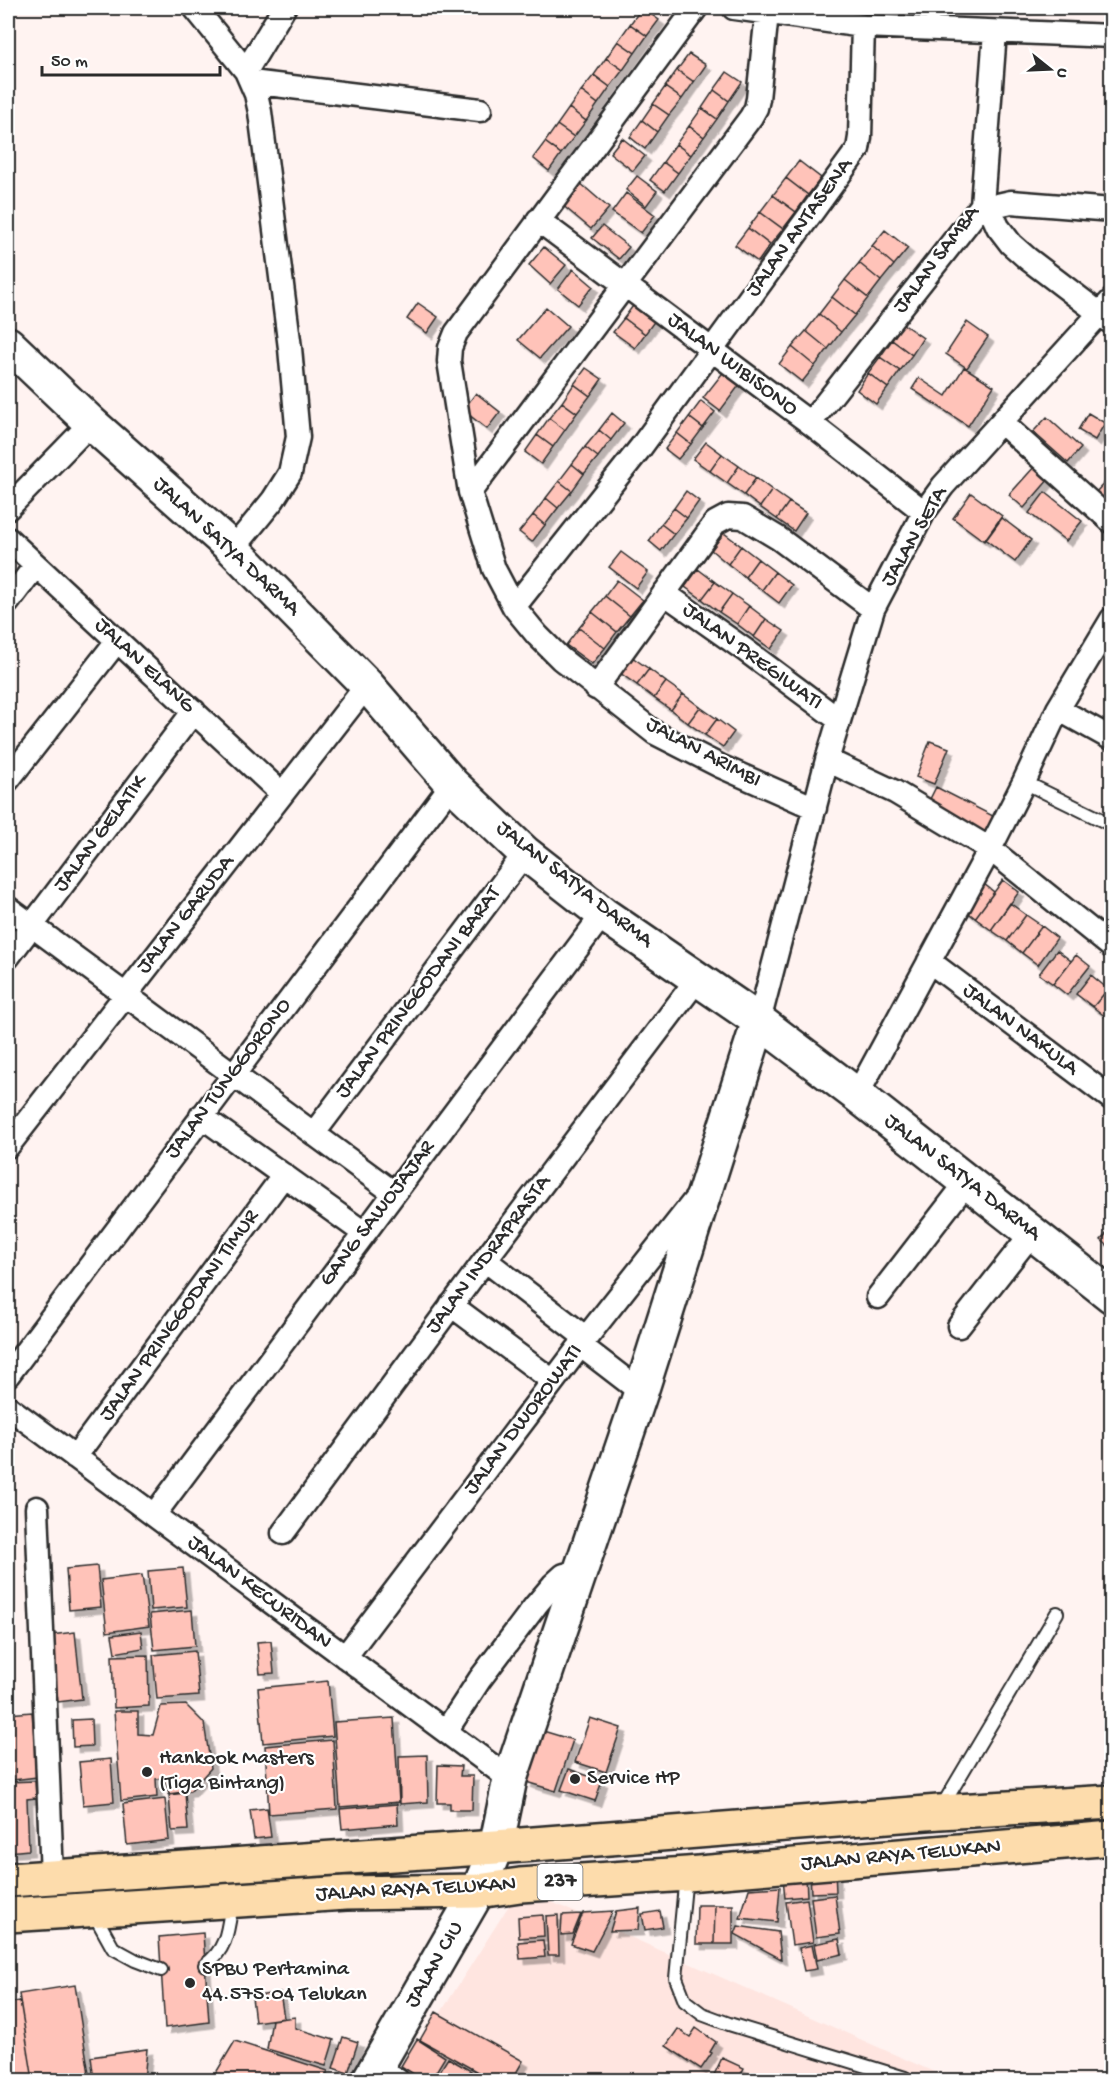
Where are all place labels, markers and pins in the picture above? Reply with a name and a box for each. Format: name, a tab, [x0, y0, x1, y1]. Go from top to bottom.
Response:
place label: Hankook Masters (Tiga Bintang)	[159, 1746, 315, 1797]
marker: Hankook Masters (Tiga Bintang)	[140, 1765, 154, 1779]
place label: Service HP	[587, 1766, 680, 1792]
marker: Service HP	[568, 1772, 582, 1786]
place label: SPBU Pertamina 44.575.04 Telukan	[202, 1957, 367, 2008]
marker: SPBU Pertamina 44.575.04 Telukan	[183, 1976, 197, 1990]

